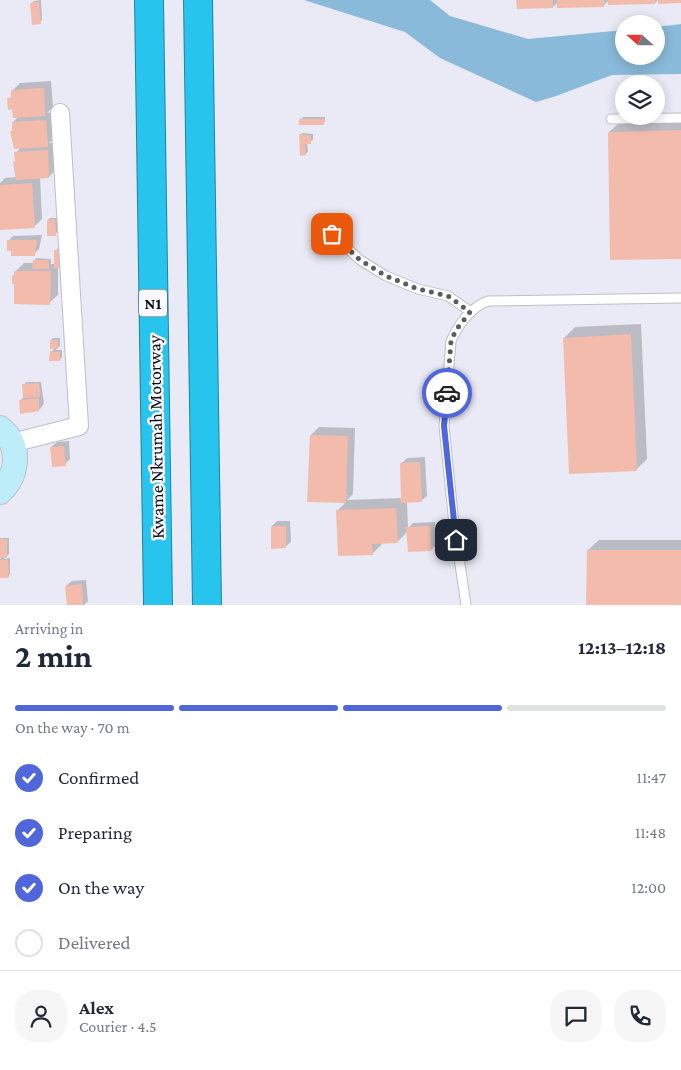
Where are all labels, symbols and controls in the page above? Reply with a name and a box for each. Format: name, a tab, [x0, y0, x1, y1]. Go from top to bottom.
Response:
north arrow	[615, 15, 665, 65]
map controls	[615, 15, 665, 125]
button: layers	[615, 75, 665, 125]
pin	[311, 213, 353, 255]
icon: bag	[318, 220, 346, 248]
road number: N1	[139, 290, 167, 316]
street label: Kwame Nkrumah Motorway	[144, 334, 168, 539]
courier	[422, 368, 472, 418]
icon: car	[433, 379, 461, 407]
pin	[435, 519, 477, 561]
icon: home	[442, 526, 470, 554]
text: Arriving in	[15, 620, 83, 637]
text: 12:13–12:18	[578, 637, 666, 658]
text: 2 min	[15, 638, 92, 674]
text: On the way · 70 m	[15, 719, 129, 736]
icon: check	[15, 764, 43, 792]
text: Confirmed	[58, 767, 139, 788]
text: 11:47	[637, 769, 666, 786]
icon: check	[15, 819, 43, 847]
text: Preparing	[58, 822, 132, 843]
text: 11:48	[635, 824, 666, 841]
icon: check	[15, 874, 43, 902]
text: On the way	[58, 877, 144, 898]
text: 12:00	[631, 879, 666, 896]
text: Delivered	[58, 932, 131, 953]
button: person	[15, 990, 67, 1042]
button: chat	[550, 990, 602, 1042]
button: phone	[614, 990, 666, 1042]
text: Alex	[79, 997, 114, 1018]
text: Courier · 4.5	[79, 1018, 157, 1035]

